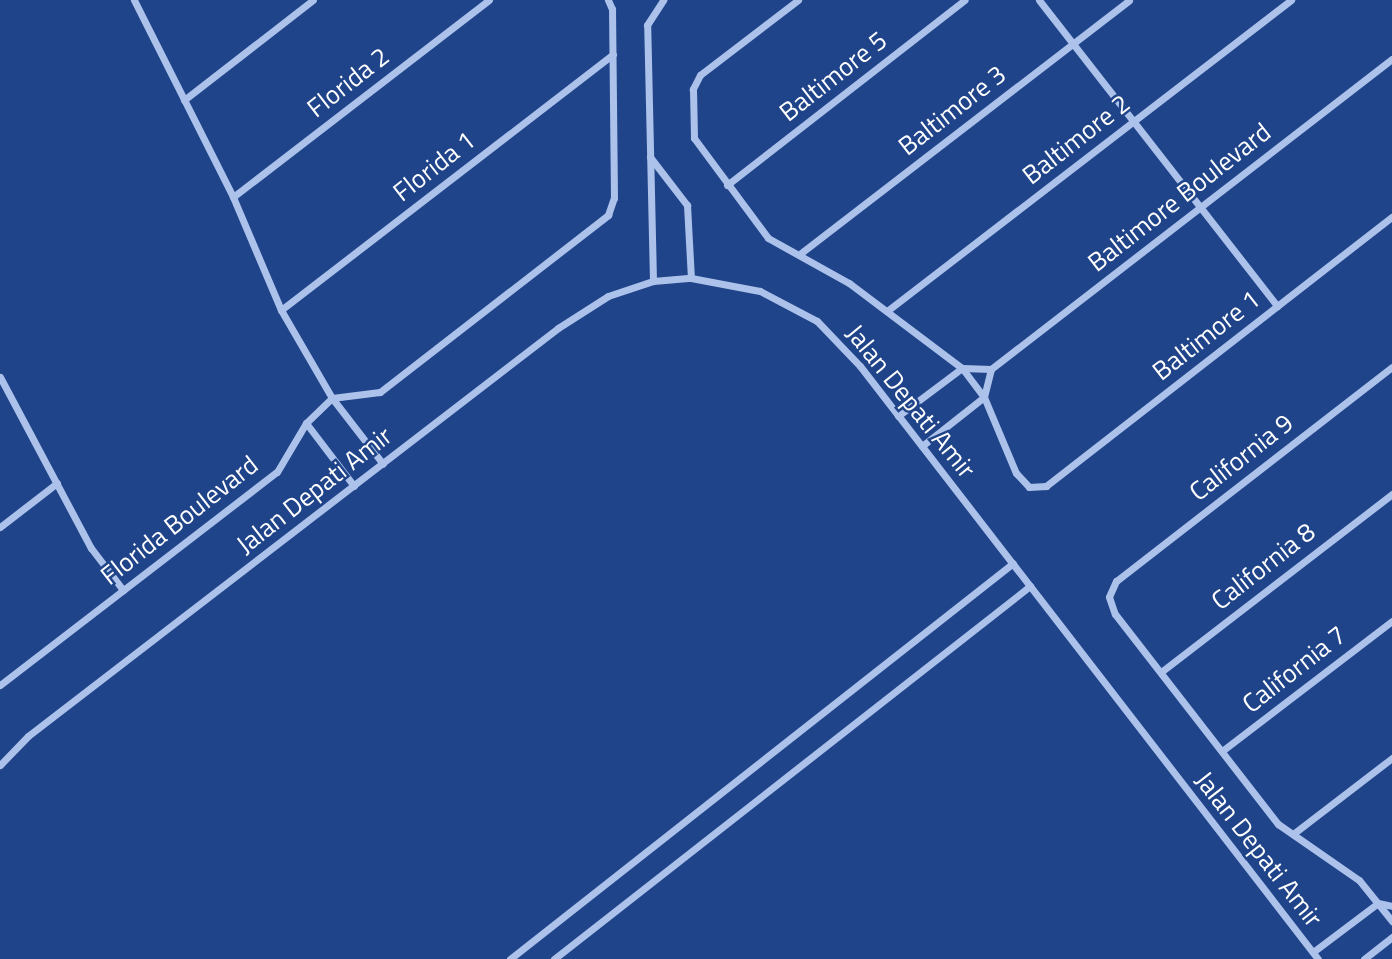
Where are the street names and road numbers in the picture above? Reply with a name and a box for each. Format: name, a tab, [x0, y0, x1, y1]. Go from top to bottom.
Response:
street label: Baltimore 5	[773, 24, 893, 128]
street label: Florida 2	[301, 40, 395, 124]
street label: Baltimore 3	[892, 58, 1012, 162]
street label: Baltimore 2	[1016, 87, 1136, 191]
street label: Baltimore Boulevard	[1081, 116, 1277, 278]
street label: Florida 1	[387, 124, 481, 208]
street label: Baltimore 1	[1146, 283, 1266, 387]
street label: Jalan Depati Amir	[840, 318, 982, 484]
street label: California 9	[1183, 407, 1299, 507]
street label: Jalan Depati Amir	[230, 420, 398, 560]
street label: Florida Boulevard	[94, 449, 264, 591]
street label: California 8	[1205, 516, 1321, 616]
street label: California 7	[1236, 619, 1352, 719]
street label: Jalan Depati Amir	[1189, 765, 1329, 933]

